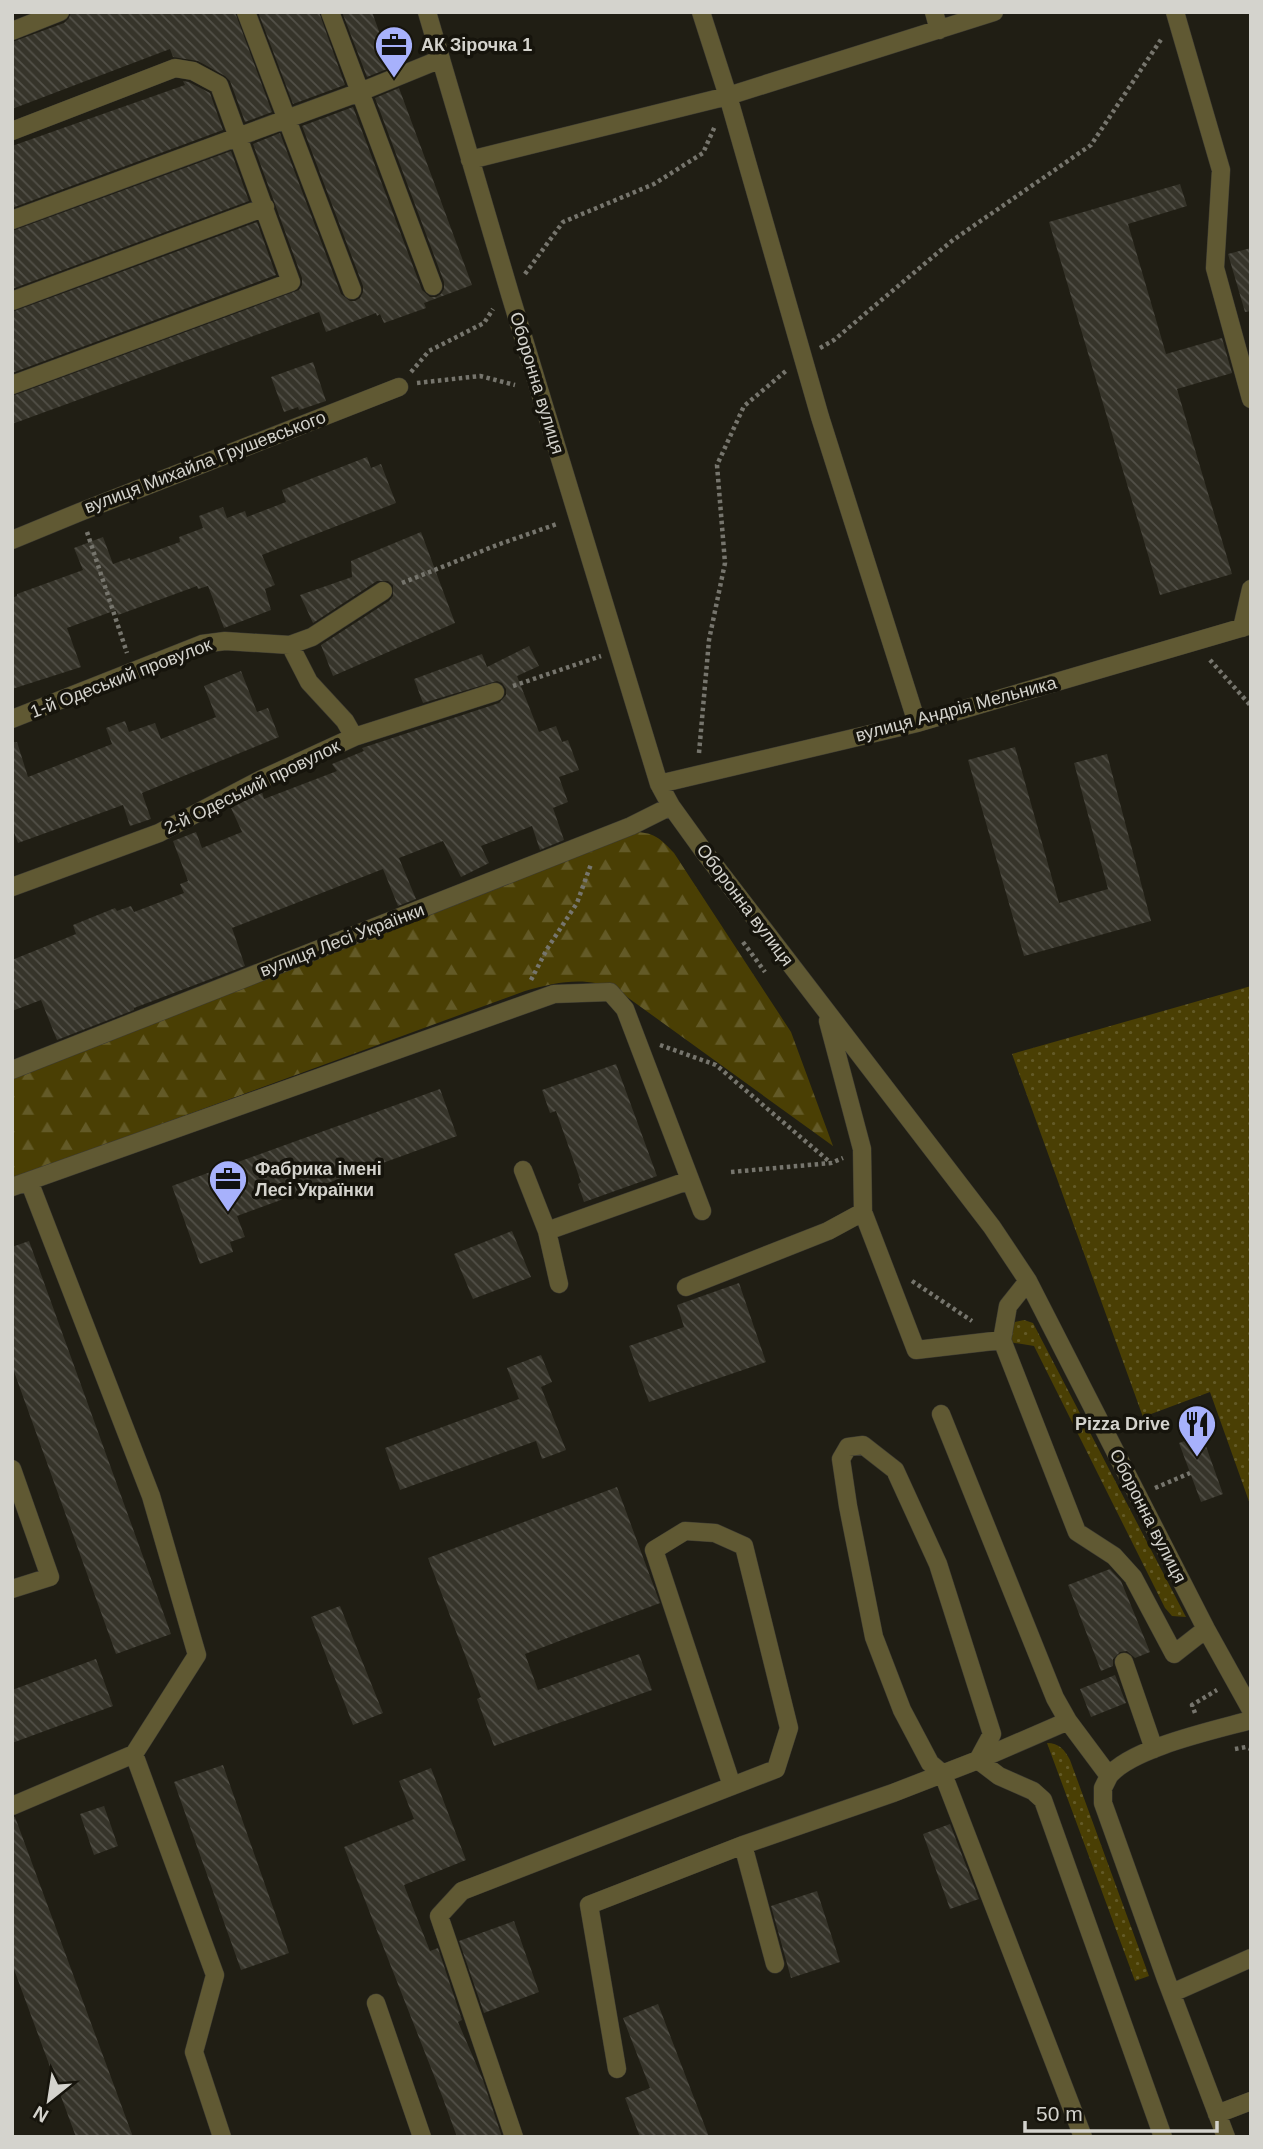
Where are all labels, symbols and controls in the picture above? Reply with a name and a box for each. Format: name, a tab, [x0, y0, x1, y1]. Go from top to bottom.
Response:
office icon: АК Зірочка 1	[373, 24, 415, 79]
place label: АК Зірочка 1	[421, 35, 532, 55]
street label: Оборонна вулиця	[506, 309, 568, 457]
street label: вулиця Михайла Грушевського	[82, 407, 328, 517]
street label: 1-й Одеський провулок	[27, 634, 215, 722]
street label: вулиця Андрія Мельника	[853, 672, 1060, 745]
street label: 2-й Одеський провулок	[161, 736, 343, 838]
street label: Оборонна вулиця	[693, 840, 797, 970]
street label: вулиця Лесі Українки	[257, 899, 427, 981]
office icon: Фабрика імені Лесі Українки	[207, 1158, 249, 1213]
place label: Фабрика імені Лесі Українки	[255, 1159, 382, 1200]
restaurant icon: Pizza Drive	[1176, 1403, 1218, 1458]
place label: Pizza Drive	[1075, 1414, 1170, 1434]
street label: Оборонна вулиця	[1106, 1446, 1190, 1586]
north arrow	[14, 2065, 84, 2135]
scale bar	[1025, 2090, 1218, 2134]
text: N	[30, 2102, 52, 2127]
text: 50 m	[1036, 2102, 1083, 2125]

